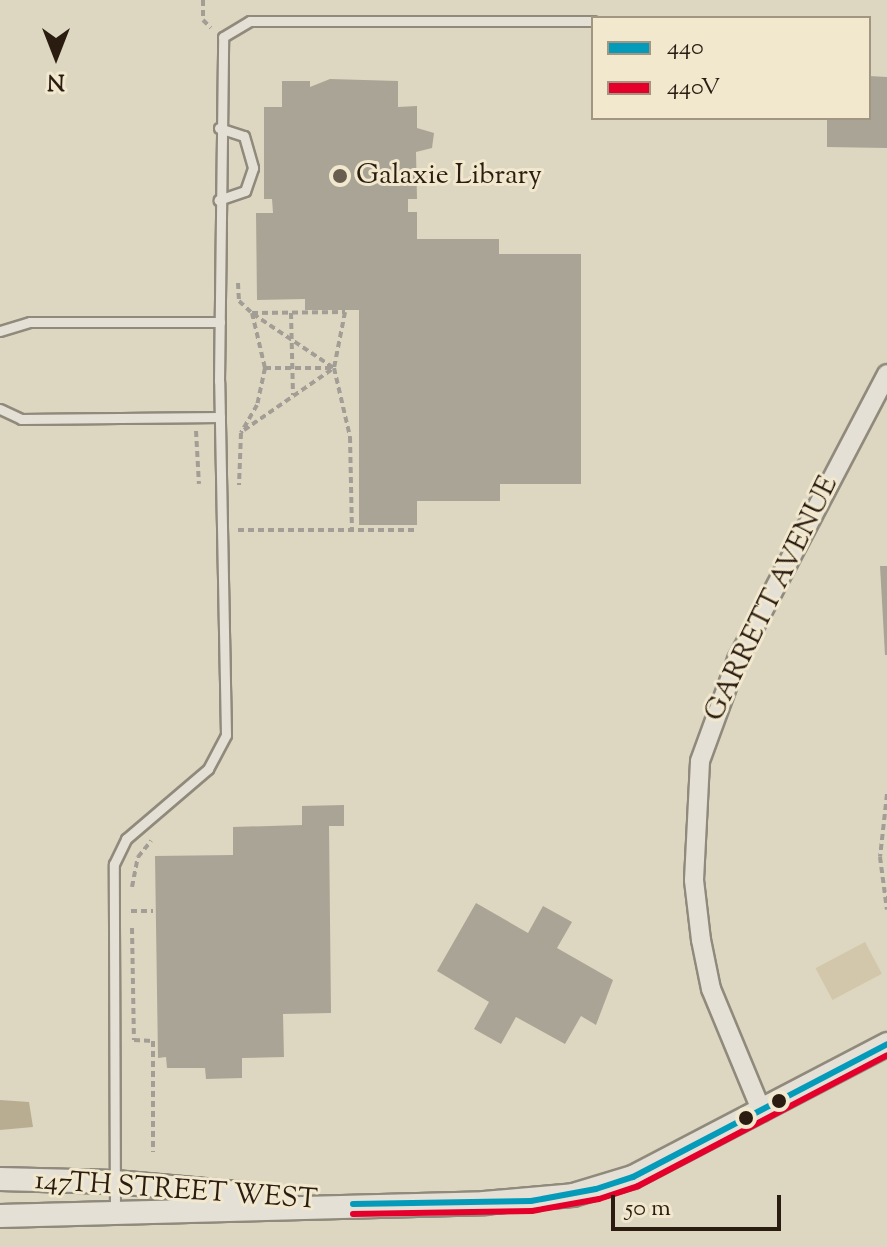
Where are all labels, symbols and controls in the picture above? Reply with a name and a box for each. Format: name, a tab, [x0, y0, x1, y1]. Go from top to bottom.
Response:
north arrow	[16, 16, 96, 96]
legend	[591, 16, 871, 120]
text: 440	[667, 31, 704, 65]
text: N	[47, 64, 65, 96]
text: 440V	[667, 71, 720, 105]
place label: Galaxie Library	[356, 159, 542, 193]
marker: Galaxie Library	[331, 167, 349, 185]
street label: GARRETT AVENUE	[698, 471, 846, 727]
unlabelled marker	[771, 1093, 787, 1109]
unlabelled marker	[738, 1110, 754, 1126]
street label: 147TH STREET WEST	[34, 1164, 318, 1218]
scale bar	[615, 1179, 785, 1229]
text: 50 m	[625, 1192, 671, 1226]

